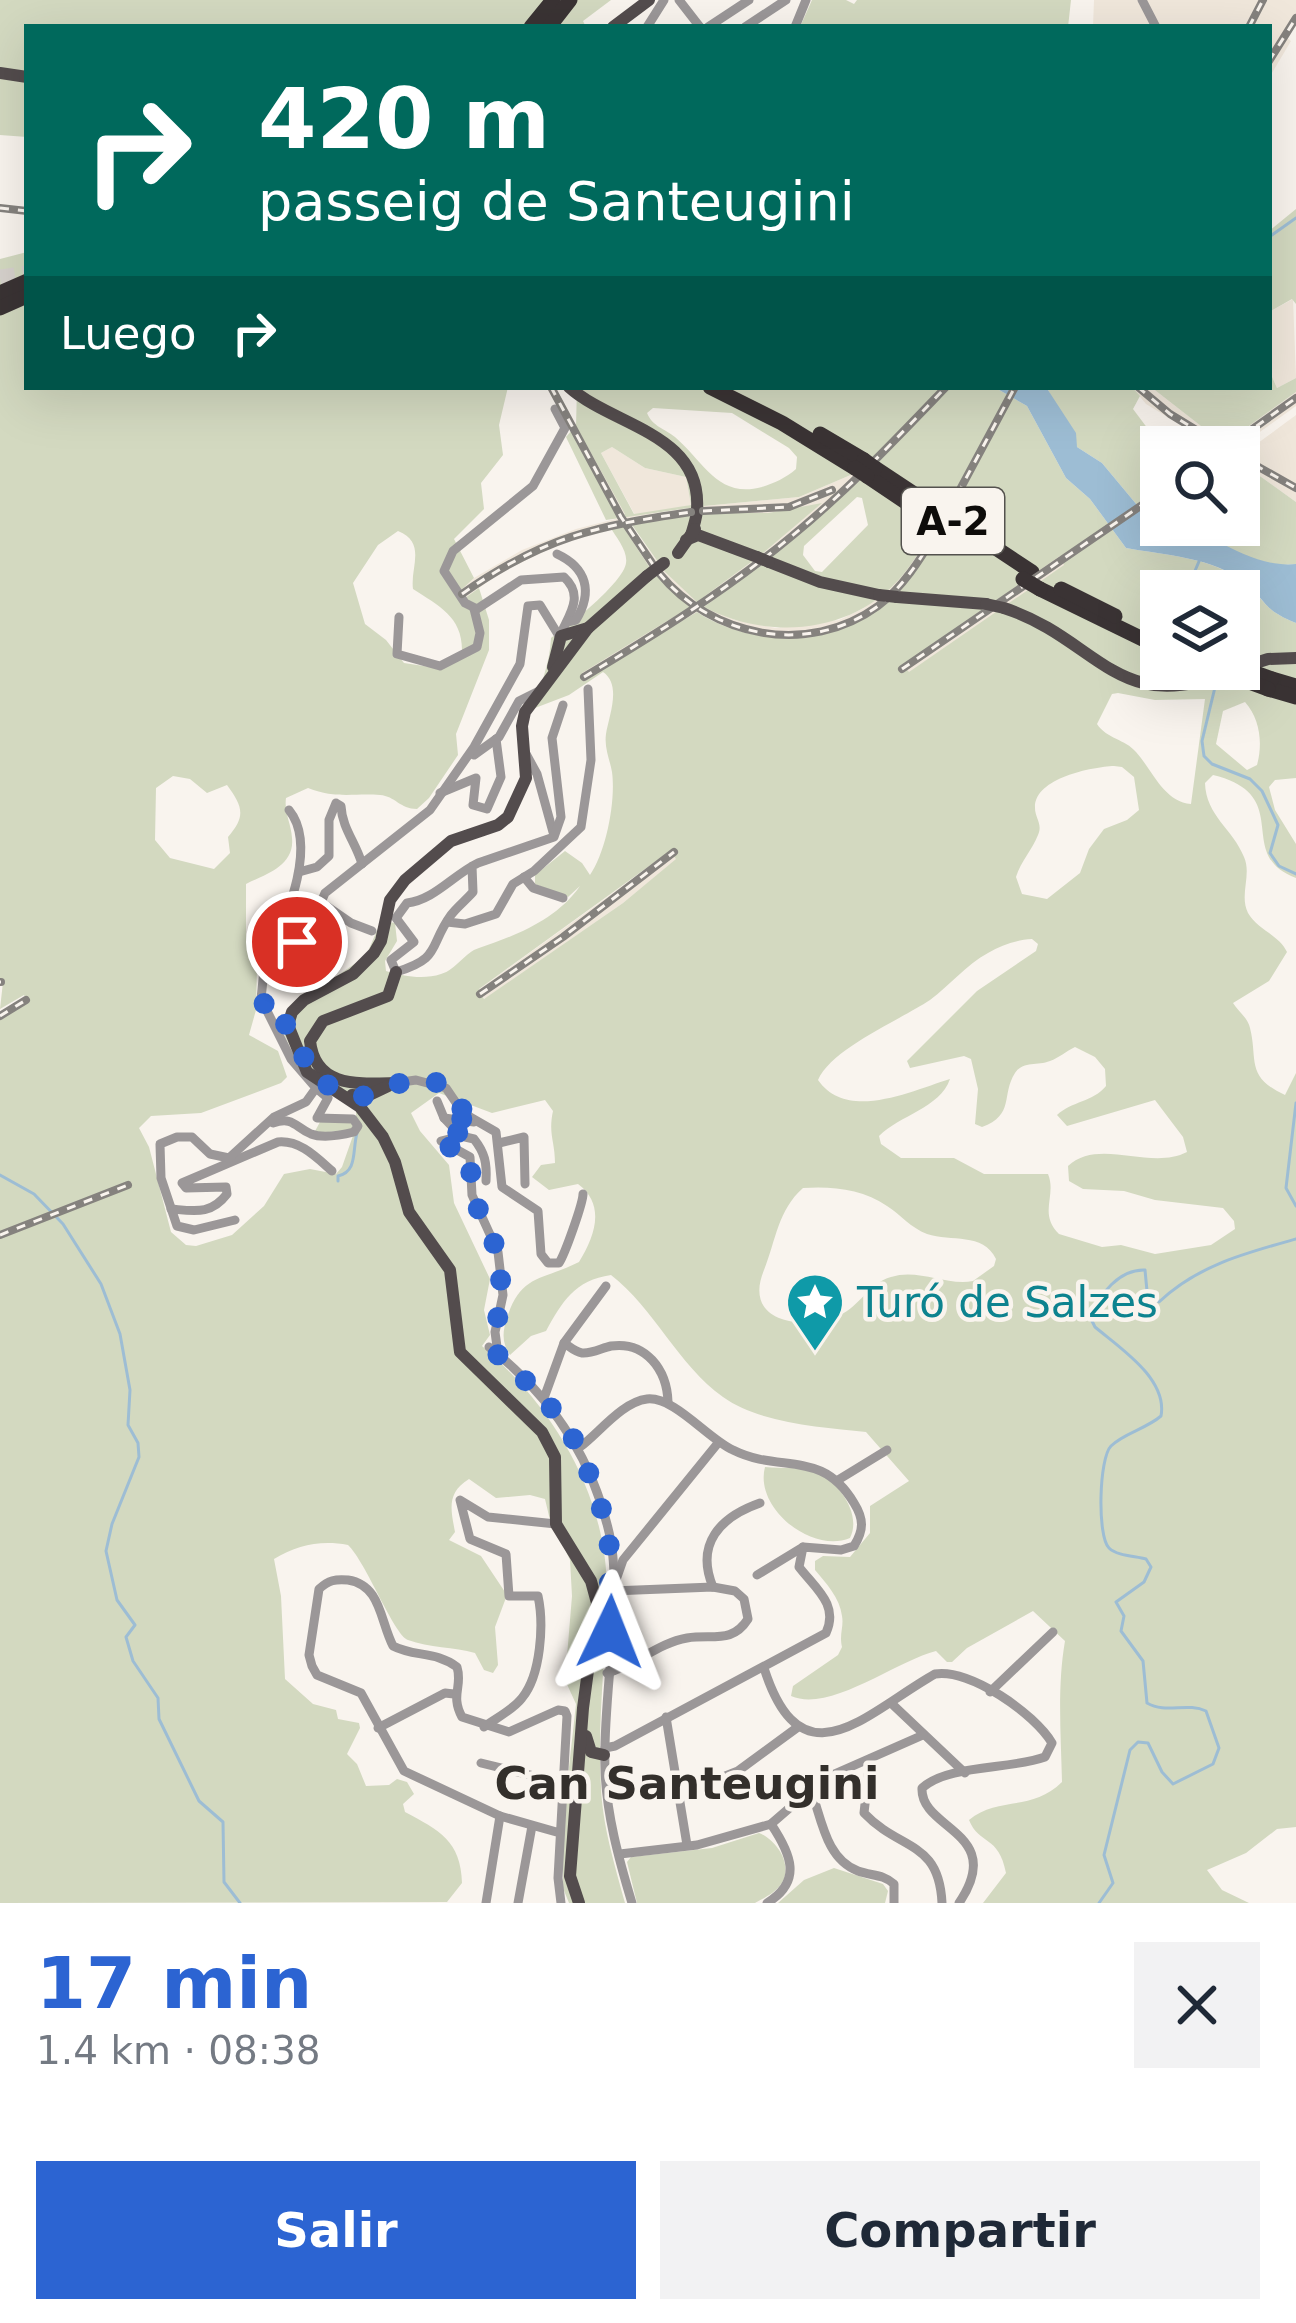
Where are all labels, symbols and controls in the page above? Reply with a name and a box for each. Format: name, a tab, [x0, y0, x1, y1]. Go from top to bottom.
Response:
text: 420 m	[258, 70, 550, 168]
icon: right	[60, 72, 216, 228]
text: passeig de Santeugini	[258, 170, 855, 233]
icon: right	[221, 300, 287, 366]
text: Luego	[60, 307, 197, 360]
map controls	[1140, 426, 1260, 690]
button: search	[1140, 426, 1260, 546]
road number: A-2	[902, 488, 1004, 554]
button: layers	[1140, 570, 1260, 690]
pin	[246, 891, 348, 993]
icon: arrive	[264, 909, 330, 975]
place icon: Turó de Salzes	[784, 1271, 846, 1353]
place label: Turó de Salzes	[856, 1278, 1158, 1327]
position arrow	[547, 1569, 673, 1695]
district label: Can Santeugini	[494, 1757, 880, 1810]
text: 17 min	[36, 1941, 312, 2025]
button: close	[1134, 1942, 1260, 2068]
text: 1.4 km · 08:38	[36, 2028, 321, 2073]
button: Salir	[36, 2161, 636, 2299]
button: Compartir	[660, 2161, 1260, 2299]

